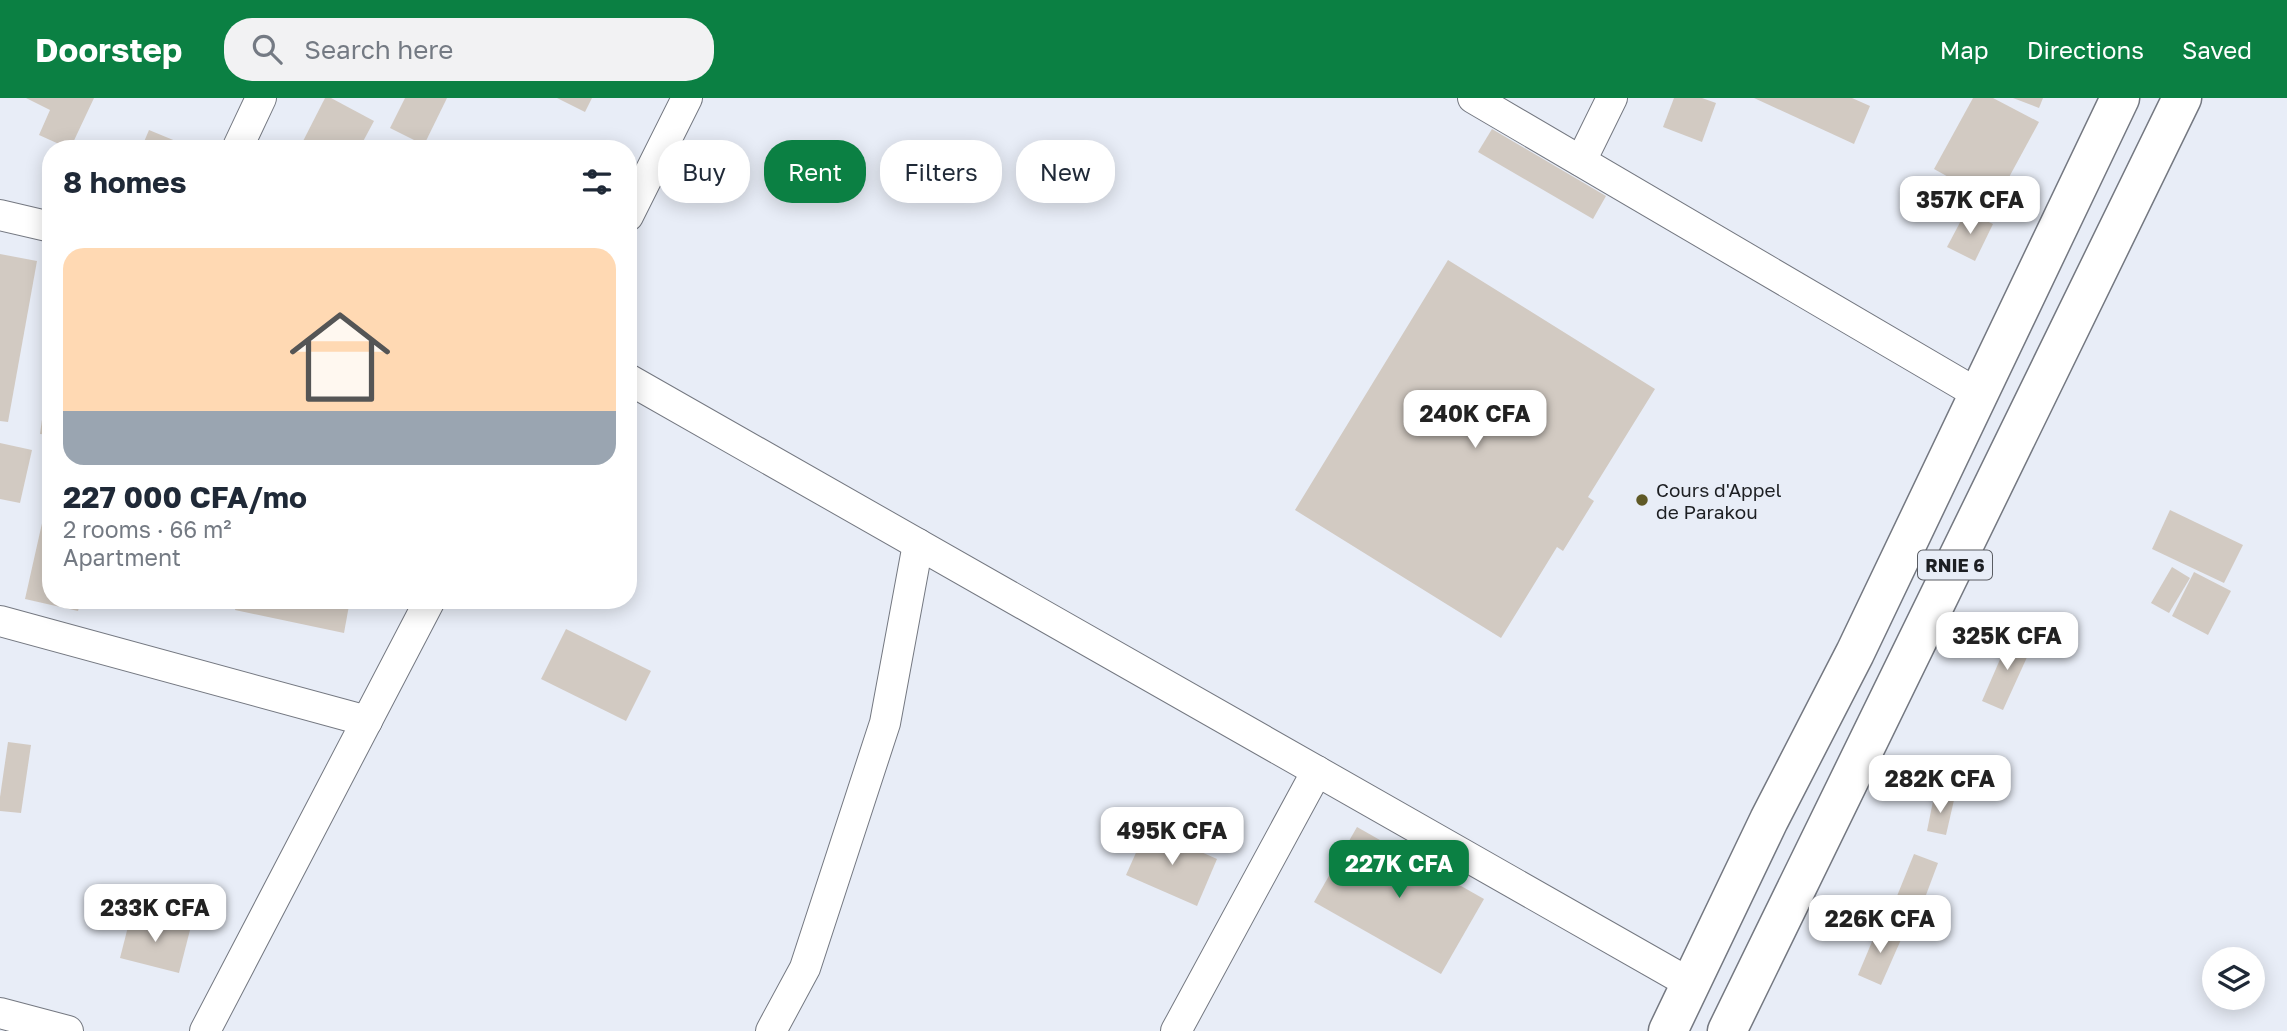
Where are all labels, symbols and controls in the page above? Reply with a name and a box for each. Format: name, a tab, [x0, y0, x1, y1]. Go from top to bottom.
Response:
search box	[224, 18, 714, 81]
text: Doorstep	[35, 30, 182, 69]
icon: search	[248, 30, 286, 68]
text: Search here	[304, 34, 453, 65]
text: Map	[1940, 35, 1989, 64]
text: Directions	[2027, 35, 2144, 64]
text: Saved	[2182, 35, 2252, 64]
chip: Buy	[658, 140, 750, 203]
chip: Rent	[764, 140, 866, 203]
chip: Filters	[880, 140, 1002, 203]
chip: New	[1016, 140, 1115, 203]
icon: filters	[578, 163, 616, 201]
text: 8 homes	[63, 164, 187, 200]
pin: 357K CFA	[1898, 176, 2042, 236]
text: 357K CFA	[1916, 185, 2024, 213]
icon: home	[277, 294, 403, 420]
pin: 240K CFA	[1403, 390, 1547, 450]
text: 240K CFA	[1420, 399, 1530, 427]
place label: Cours d'Appel de Parakou	[1656, 478, 1782, 523]
text: 227 000 CFA/mo	[63, 479, 307, 515]
marker: Cours d'Appel de Parakou	[1634, 492, 1650, 508]
text: 2 rooms · 66 m²	[63, 515, 232, 543]
text: Apartment	[63, 543, 181, 571]
road number: RNIE 6	[1918, 550, 1992, 579]
pin: 325K CFA	[1935, 612, 2079, 672]
text: 325K CFA	[1952, 621, 2062, 649]
pin: 282K CFA	[1868, 756, 2012, 815]
text: 282K CFA	[1885, 764, 1995, 792]
pin: 495K CFA	[1100, 808, 1244, 867]
text: 495K CFA	[1117, 816, 1227, 844]
pin: 227K CFA	[1327, 840, 1471, 900]
text: 227K CFA	[1345, 849, 1453, 877]
pin: 233K CFA	[83, 884, 227, 944]
text: 233K CFA	[100, 893, 210, 921]
pin: 226K CFA	[1808, 896, 1952, 955]
text: 226K CFA	[1825, 904, 1935, 932]
map controls	[2202, 947, 2265, 1010]
button: layers	[2202, 947, 2265, 1010]

